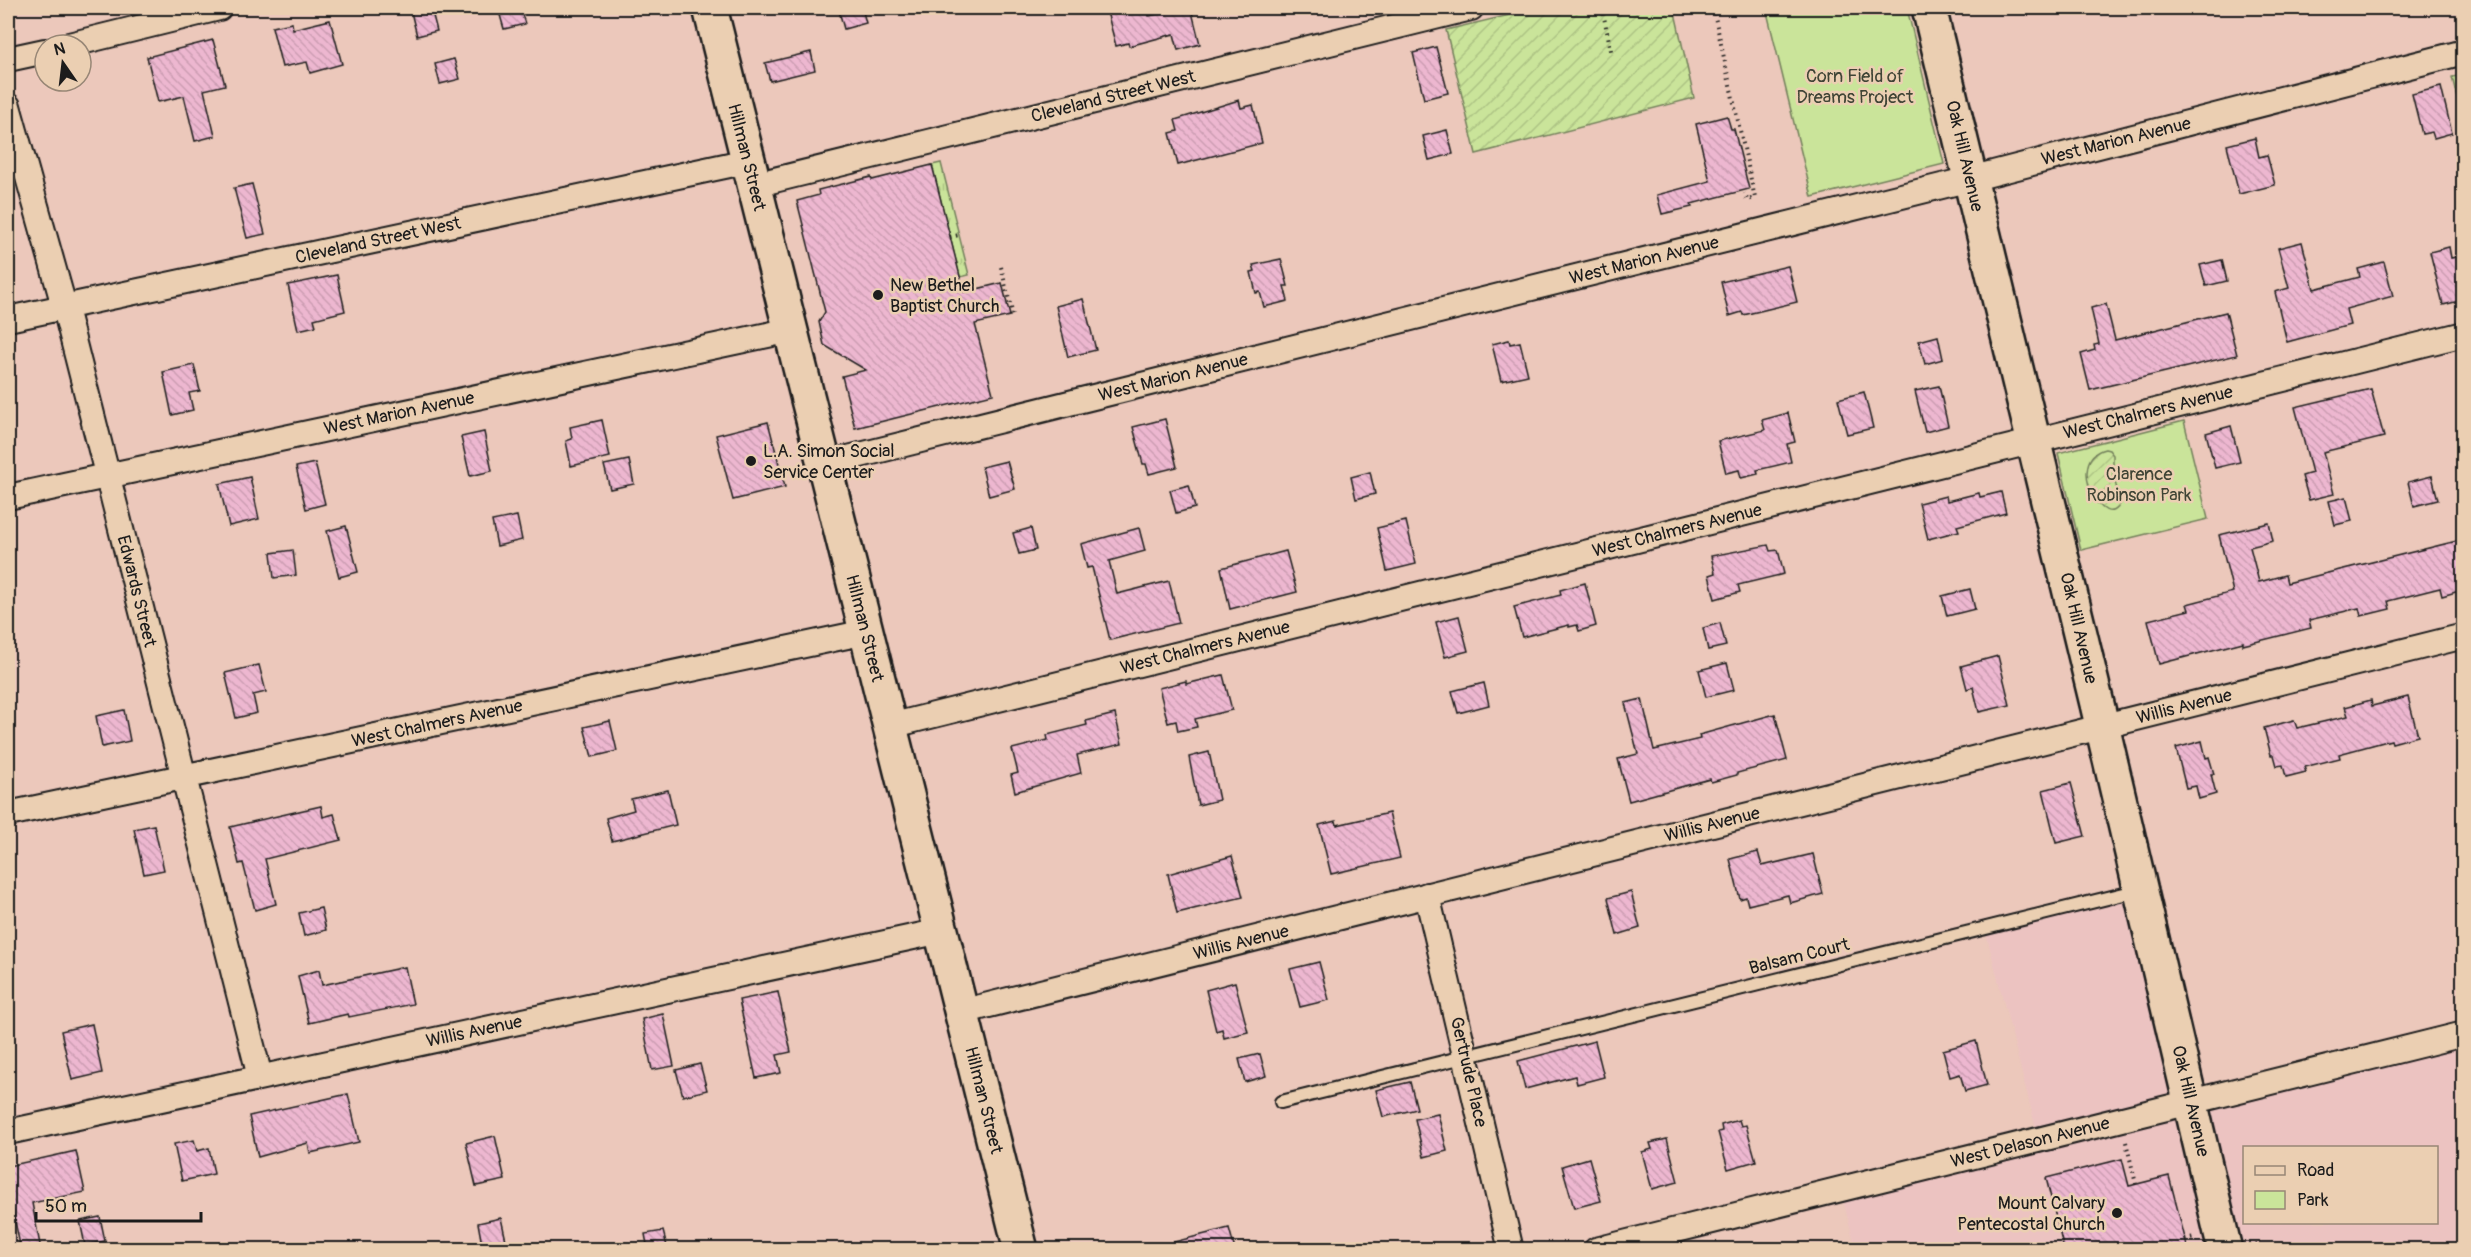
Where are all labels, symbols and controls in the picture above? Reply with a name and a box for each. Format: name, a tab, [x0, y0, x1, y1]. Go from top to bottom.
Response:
north arrow	[33, 33, 93, 93]
text: N	[52, 38, 67, 60]
street label: Cleveland Street West	[1029, 65, 1198, 128]
park label: Corn Field of Dreams Project	[1797, 65, 1914, 109]
street label: Oak Hill Avenue	[1941, 98, 1989, 214]
street label: Hillman Street	[722, 101, 771, 214]
street label: West Marion Avenue	[2039, 112, 2193, 171]
street label: Cleveland Street West	[293, 212, 464, 269]
street label: West Marion Avenue	[1567, 231, 1721, 290]
place label: New Bethel Baptist Church	[890, 274, 999, 318]
marker: New Bethel Baptist Church	[871, 288, 885, 302]
street label: West Marion Avenue	[1096, 348, 1250, 407]
street label: West Chalmers Avenue	[2061, 380, 2236, 445]
street label: West Marion Avenue	[322, 386, 477, 441]
place label: L.A. Simon Social Service Center	[763, 440, 895, 484]
marker: L.A. Simon Social Service Center	[744, 454, 758, 468]
park label: Clarence Robinson Park	[2087, 463, 2192, 507]
street label: West Chalmers Avenue	[1590, 498, 1765, 563]
street label: Edwards Street	[112, 533, 162, 650]
street label: Oak Hill Avenue	[2055, 570, 2103, 686]
street label: Hillman Street	[840, 572, 889, 685]
street label: West Chalmers Avenue	[1118, 615, 1293, 680]
street label: Willis Avenue	[2134, 683, 2234, 729]
street label: West Chalmers Avenue	[349, 694, 525, 753]
street label: Willis Avenue	[1662, 801, 1762, 847]
street label: Willis Avenue	[1191, 919, 1291, 965]
street label: Balsam Court	[1747, 933, 1852, 980]
street label: Willis Avenue	[424, 1010, 524, 1053]
street label: Gertrude Place	[1445, 1015, 1492, 1130]
street label: Oak Hill Avenue	[2167, 1043, 2215, 1159]
street label: Hillman Street	[959, 1044, 1008, 1157]
street label: West Delason Avenue	[1948, 1112, 2112, 1173]
legend	[2243, 1146, 2438, 1224]
text: Road	[2297, 1159, 2334, 1182]
scale bar	[36, 1185, 201, 1223]
text: Park	[2297, 1189, 2329, 1212]
place label: Mount Calvary Pentecostal Church	[1957, 1192, 2105, 1236]
text: 50 m	[45, 1195, 87, 1218]
marker: Mount Calvary Pentecostal Church	[2110, 1206, 2124, 1220]

